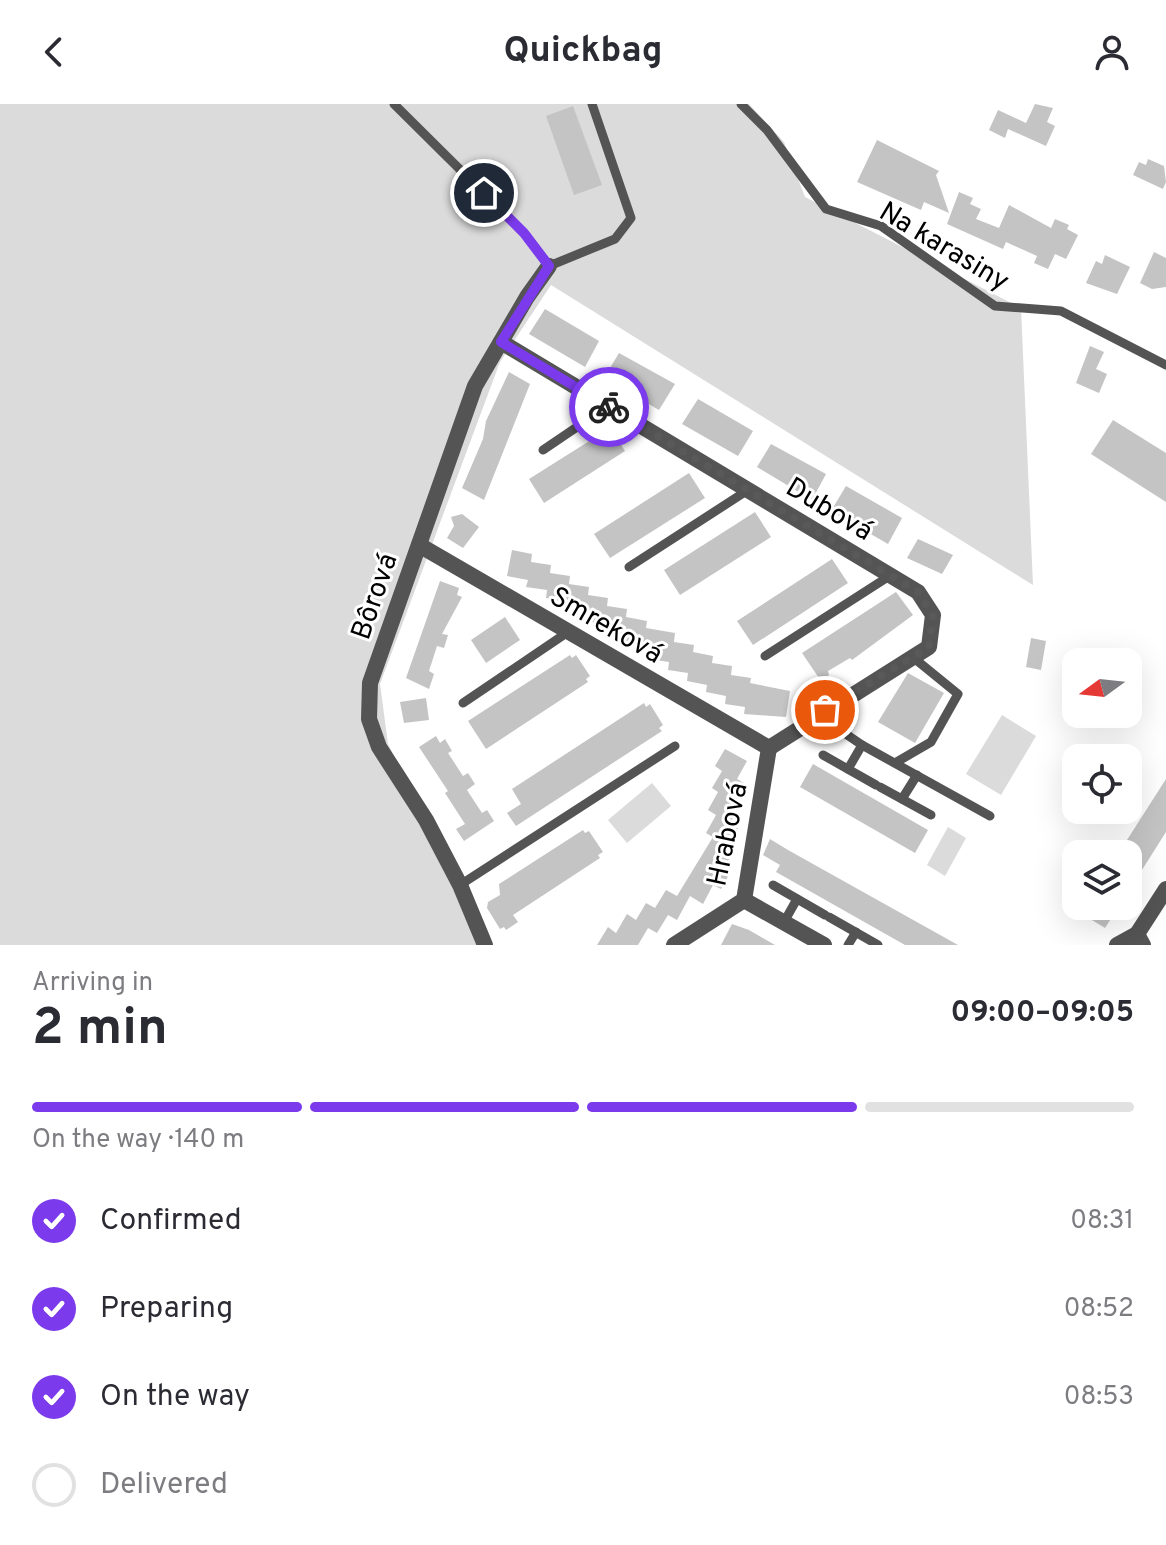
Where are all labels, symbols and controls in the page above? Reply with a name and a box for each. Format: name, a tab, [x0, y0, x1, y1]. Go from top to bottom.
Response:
text: Quickbag	[503, 29, 663, 75]
icon: back	[32, 30, 76, 74]
icon: person	[1090, 30, 1134, 74]
pin	[450, 159, 518, 227]
icon: home	[462, 171, 506, 215]
street label: Na karasiny	[872, 195, 1015, 300]
courier	[569, 367, 649, 447]
icon: bike	[587, 385, 631, 429]
street label: Dubová	[778, 471, 879, 551]
street label: Bôrová	[344, 549, 407, 645]
street label: Smreková	[543, 580, 668, 673]
north arrow	[1062, 648, 1142, 728]
map controls	[1062, 648, 1142, 920]
pin	[791, 676, 859, 744]
icon: bag	[803, 688, 847, 732]
button: locate	[1062, 744, 1142, 824]
street label: Hrabová	[700, 779, 757, 890]
button: layers	[1062, 840, 1142, 920]
text: Arriving in	[32, 967, 153, 1000]
text: 09:00–09:05	[950, 995, 1134, 1032]
text: 2 min	[32, 997, 168, 1063]
text: On the way · 140 m	[32, 1124, 244, 1157]
icon: check	[32, 1199, 76, 1243]
text: Confirmed	[100, 1203, 242, 1240]
text: 08:31	[1070, 1205, 1134, 1238]
icon: check	[32, 1287, 76, 1331]
text: Preparing	[100, 1291, 233, 1328]
text: 08:52	[1064, 1293, 1134, 1326]
icon: check	[32, 1375, 76, 1419]
text: On the way	[100, 1379, 250, 1416]
text: 08:53	[1064, 1381, 1134, 1414]
text: Delivered	[100, 1467, 228, 1504]

